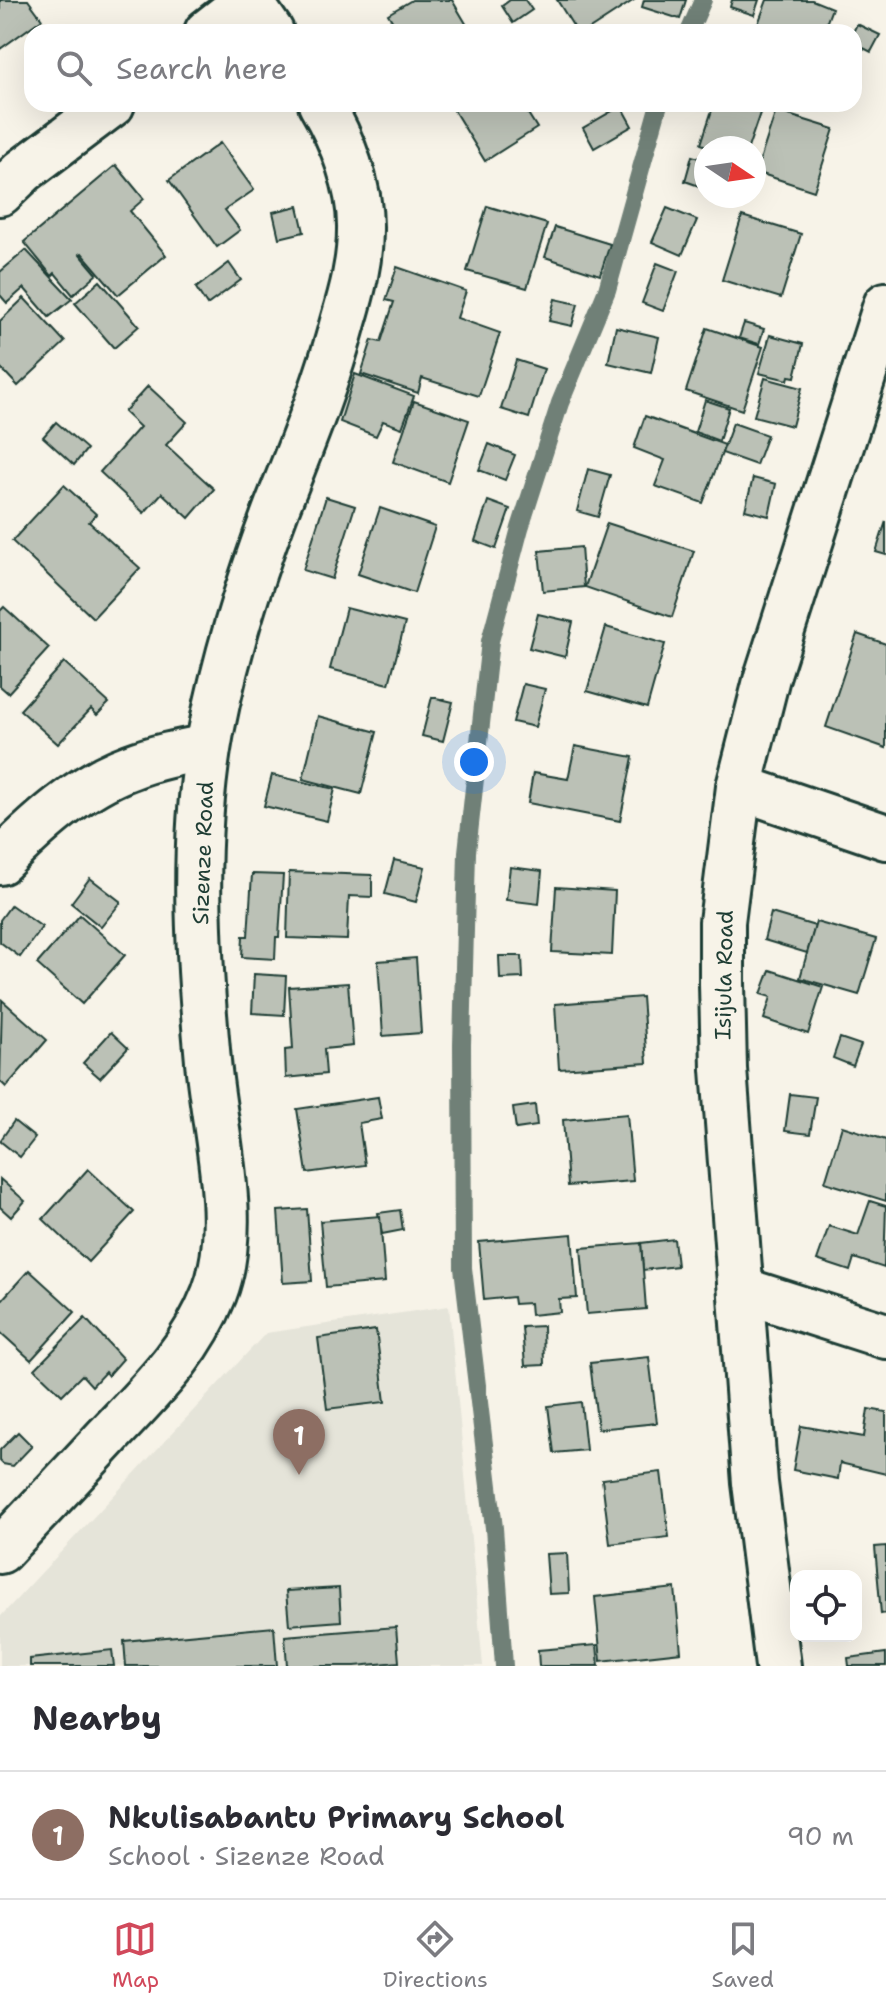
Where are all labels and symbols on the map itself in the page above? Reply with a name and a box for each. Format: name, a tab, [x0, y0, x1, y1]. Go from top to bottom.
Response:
north arrow	[694, 136, 766, 208]
your location	[454, 742, 494, 782]
street label: Sizenze Road	[186, 781, 220, 925]
street label: Isijula Road	[708, 910, 740, 1040]
pin: 1	[273, 1409, 325, 1475]

